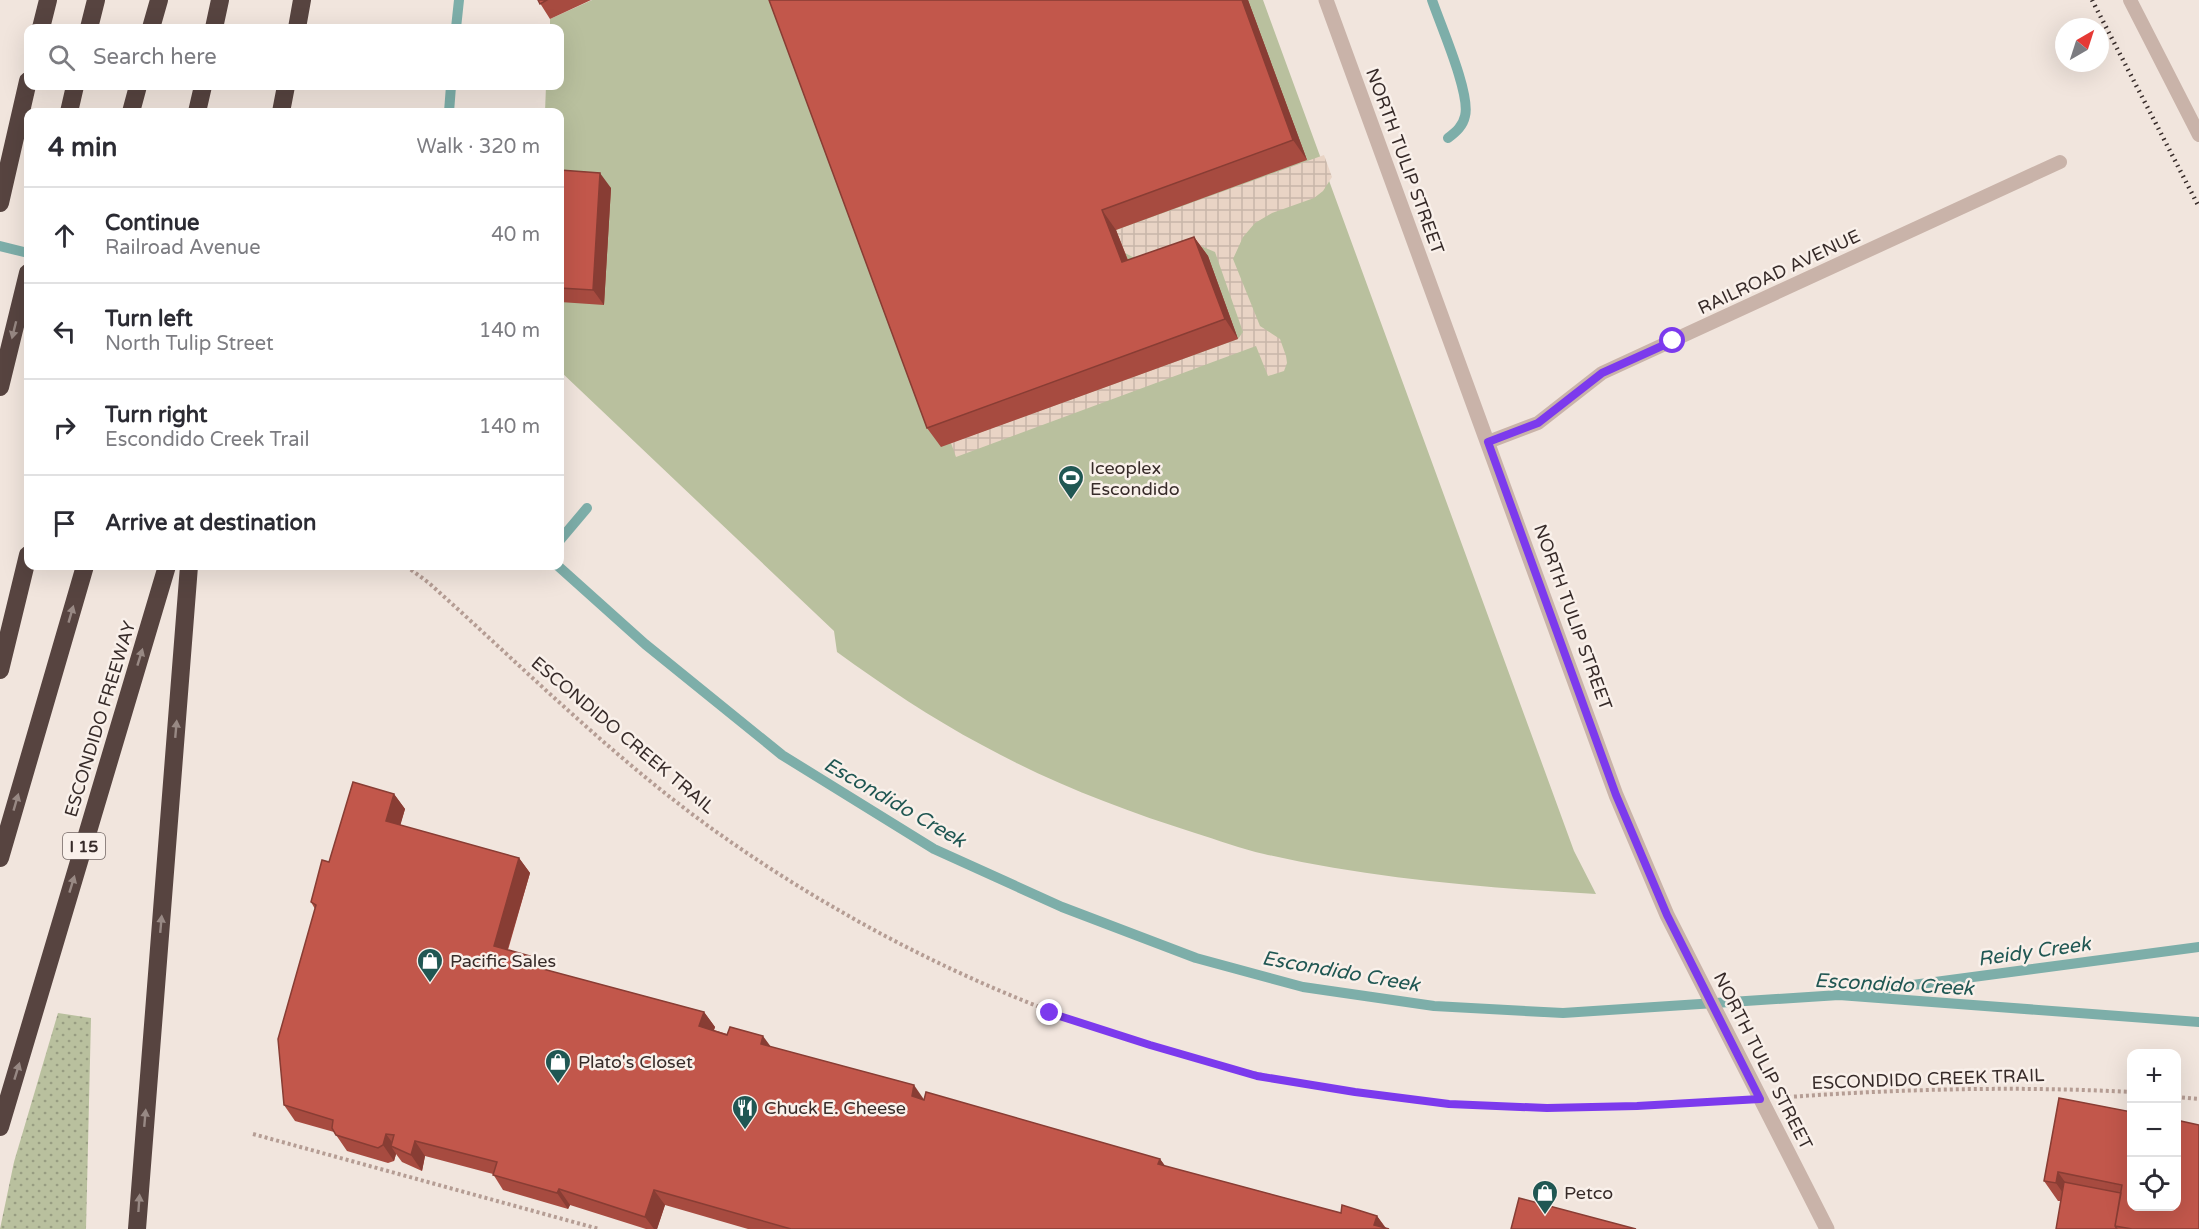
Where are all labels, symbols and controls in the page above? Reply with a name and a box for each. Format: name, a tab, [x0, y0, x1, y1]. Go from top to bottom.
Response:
north arrow	[2055, 18, 2109, 72]
search box	[24, 24, 564, 90]
icon: search	[45, 41, 78, 74]
text: Search here	[93, 44, 217, 70]
street label: NORTH TULIP STREET	[1361, 65, 1449, 257]
text: 4 min	[48, 132, 117, 163]
text: Walk · 320 m	[417, 135, 540, 159]
text: Continue	[105, 210, 200, 236]
icon: ahead	[48, 219, 81, 252]
text: 40 m	[491, 223, 540, 247]
street label: RAILROAD AVENUE	[1694, 225, 1864, 319]
text: Railroad Avenue	[105, 236, 261, 260]
text: Turn left	[105, 306, 193, 332]
icon: left	[48, 315, 81, 348]
text: 140 m	[479, 319, 540, 343]
one-way arrow	[9, 321, 19, 339]
route start	[1659, 327, 1685, 353]
text: North Tulip Street	[105, 332, 274, 356]
text: Turn right	[105, 402, 207, 428]
icon: right	[48, 411, 81, 444]
text: 140 m	[479, 415, 540, 439]
text: Escondido Creek Trail	[105, 428, 309, 452]
place label: Iceoplex Escondido	[1090, 457, 1180, 500]
sports icon: Iceoplex Escondido	[1056, 463, 1086, 501]
icon: arrive	[48, 507, 81, 540]
text: Arrive at destination	[105, 510, 316, 536]
street label: NORTH TULIP STREET	[1529, 521, 1617, 713]
one-way arrow	[67, 605, 76, 623]
street label: ESCONDIDO FREEWAY	[60, 618, 140, 820]
one-way arrow	[136, 648, 145, 666]
street label: ESCONDIDO CREEK TRAIL	[527, 652, 720, 819]
one-way arrow	[171, 720, 181, 739]
water label: Escondido Creek	[819, 753, 971, 854]
one-way arrow	[12, 792, 21, 810]
road number: I 15	[63, 833, 105, 859]
one-way arrow	[68, 875, 77, 893]
one-way arrow	[156, 914, 166, 933]
water label: Reidy Creek	[1976, 932, 2094, 972]
shop icon: Pacific Sales	[415, 946, 445, 984]
water label: Escondido Creek	[1260, 946, 1423, 998]
place label: Pacific Sales	[450, 950, 556, 972]
street label: NORTH TULIP STREET	[1709, 969, 1817, 1153]
water label: Escondido Creek	[1814, 969, 1976, 1001]
route end	[1036, 999, 1062, 1025]
shop icon: Plato's Closet	[543, 1047, 573, 1085]
map controls	[2127, 1049, 2181, 1211]
button: +	[2127, 1049, 2181, 1103]
place label: Plato's Closet	[578, 1051, 693, 1073]
one-way arrow	[13, 1062, 22, 1080]
street label: ESCONDIDO CREEK TRAIL	[1811, 1064, 2045, 1094]
restaurant icon: Chuck E. Cheese	[730, 1093, 760, 1131]
place label: Chuck E. Cheese	[764, 1097, 906, 1119]
button: −	[2127, 1103, 2181, 1157]
one-way arrow	[141, 1109, 150, 1128]
button: locate	[2127, 1157, 2181, 1211]
shop icon: Petco	[1530, 1178, 1560, 1216]
place label: Petco	[1564, 1182, 1613, 1204]
one-way arrow	[134, 1193, 144, 1212]

